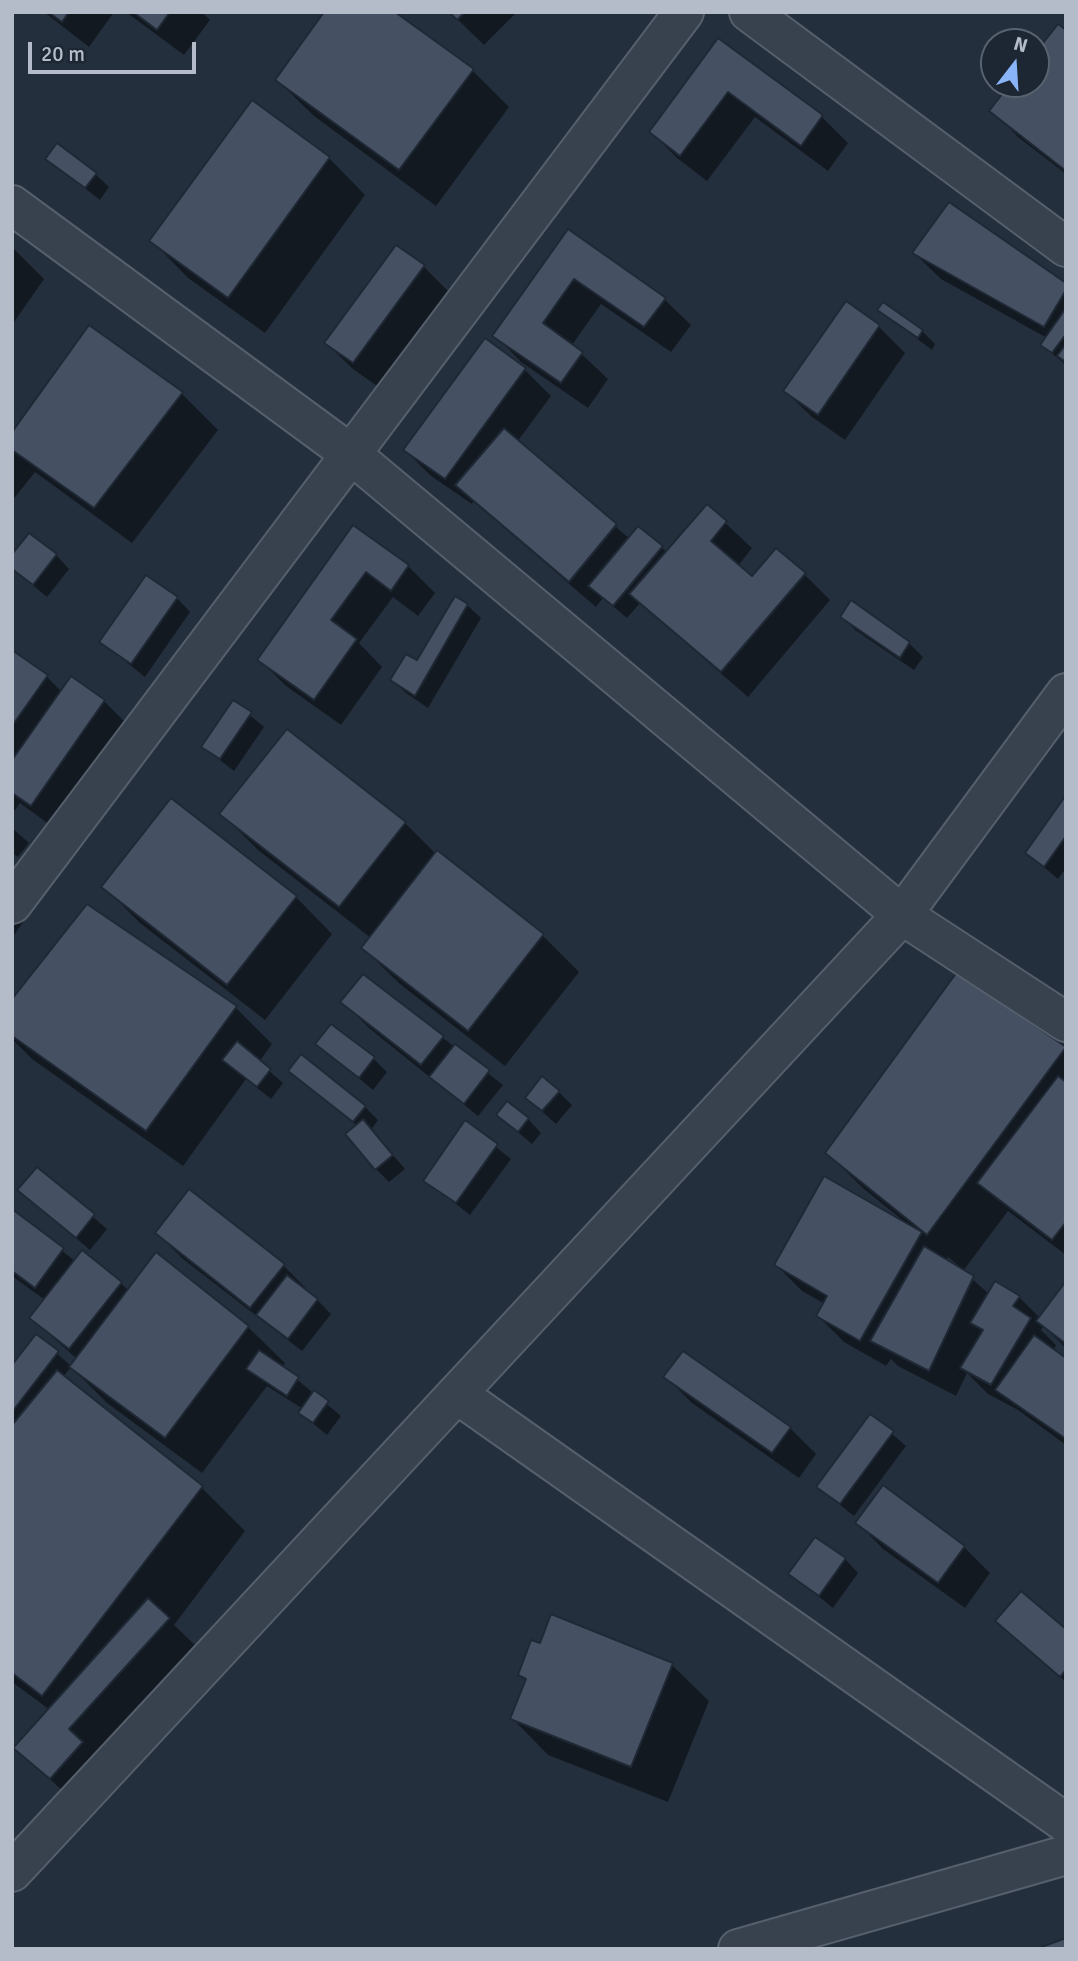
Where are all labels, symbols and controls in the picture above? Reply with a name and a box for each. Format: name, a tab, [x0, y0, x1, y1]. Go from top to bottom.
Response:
scale bar	[32, 28, 200, 72]
north arrow	[980, 28, 1050, 98]
text: N	[1011, 31, 1030, 58]
text: 20 m	[41, 41, 85, 67]

